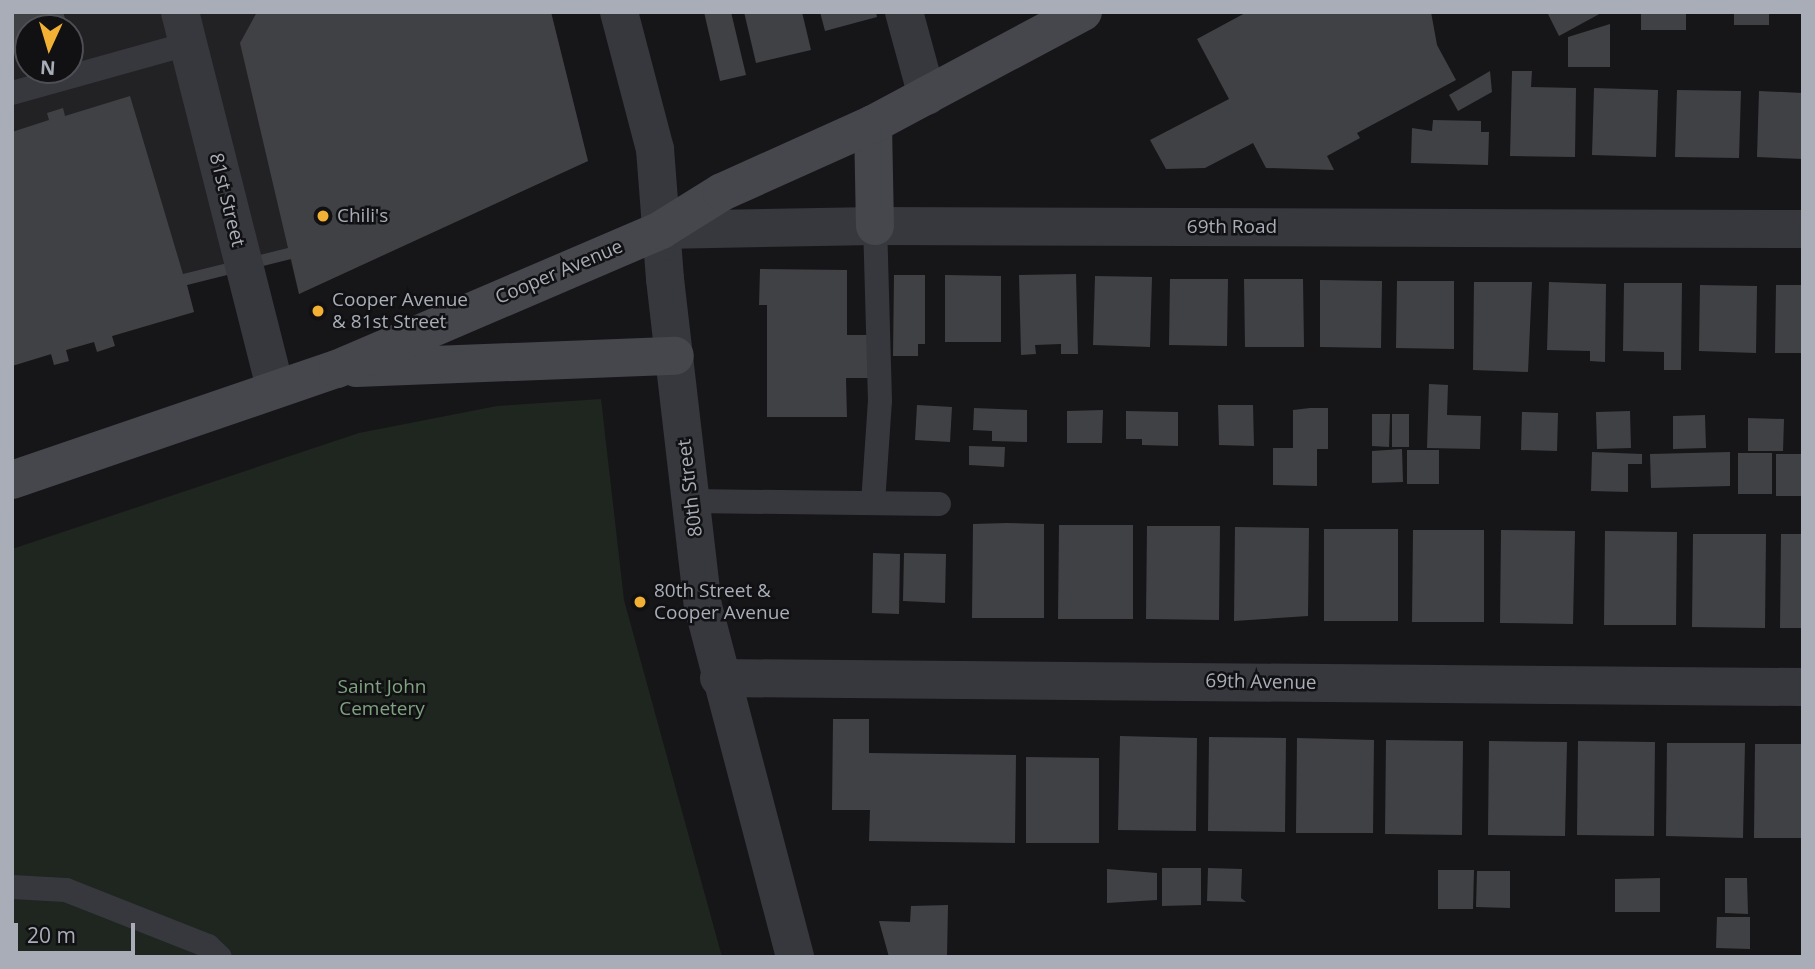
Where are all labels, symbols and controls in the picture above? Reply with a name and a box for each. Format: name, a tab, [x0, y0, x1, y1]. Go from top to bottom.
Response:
north arrow	[14, 14, 84, 84]
text: N	[39, 54, 56, 81]
street label: 81st Street	[204, 151, 250, 249]
place label: Chili's	[337, 205, 388, 227]
marker: Chili's	[315, 208, 331, 224]
street label: 69th Road	[1187, 216, 1277, 238]
street label: Cooper Avenue	[492, 235, 626, 309]
place label: Cooper Avenue & 81st Street	[332, 289, 468, 333]
marker: Cooper Avenue & 81st Street	[310, 303, 326, 319]
street label: 80th Street	[673, 438, 707, 538]
place label: 80th Street & Cooper Avenue	[654, 580, 790, 624]
marker: 80th Street & Cooper Avenue	[632, 594, 648, 610]
street label: 69th Avenue	[1205, 670, 1317, 694]
park label: Saint John Cemetery	[338, 676, 426, 720]
scale bar	[18, 909, 138, 953]
text: 20 m	[27, 921, 76, 949]

